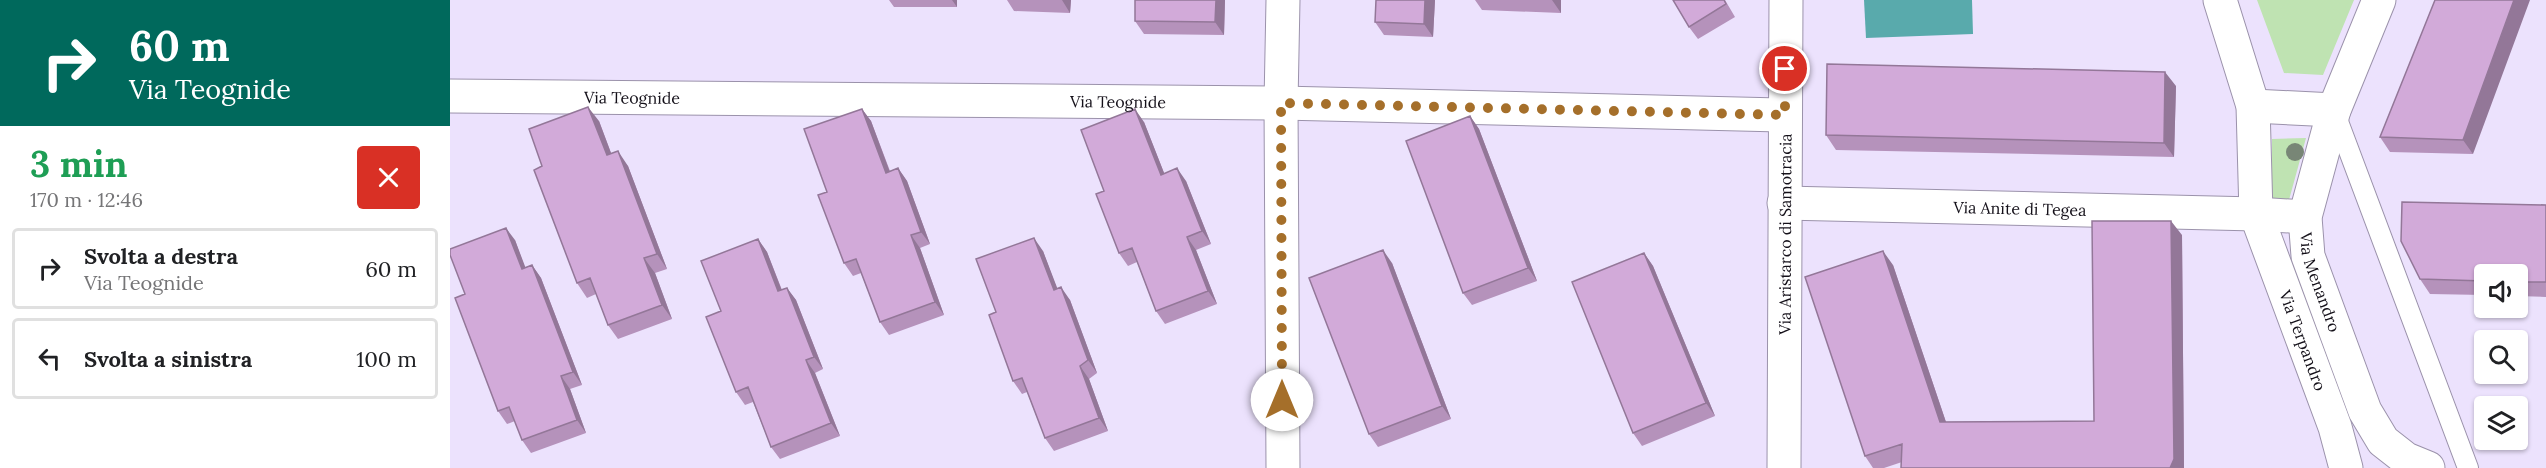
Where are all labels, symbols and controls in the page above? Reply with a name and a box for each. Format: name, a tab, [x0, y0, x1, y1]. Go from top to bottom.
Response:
text: 60 m	[129, 19, 230, 73]
icon: right	[30, 24, 108, 102]
pin	[1759, 43, 1810, 94]
icon: arrive	[1768, 52, 1801, 85]
text: Via Teognide	[129, 72, 291, 106]
street label: Via Teognide	[583, 87, 680, 108]
street label: Via Teognide	[1069, 91, 1166, 112]
street label: Via Aristarco di Samotracia	[1775, 133, 1795, 336]
text: 3 min	[30, 141, 128, 187]
button: close	[357, 146, 420, 209]
text: 170 m · 12:46	[30, 187, 143, 212]
street label: Via Anite di Tegea	[1952, 197, 2087, 220]
street label: Via Menandro	[2296, 231, 2345, 335]
text: Svolta a destra	[84, 242, 238, 270]
icon: right	[33, 252, 66, 285]
text: 60 m	[365, 255, 417, 283]
map controls	[2474, 264, 2528, 450]
button: sound	[2474, 264, 2528, 318]
text: Via Teognide	[84, 270, 204, 295]
street label: Via Terpandro	[2275, 287, 2331, 394]
button: search	[2474, 330, 2528, 384]
icon: left	[33, 342, 66, 375]
text: Svolta a sinistra	[84, 345, 252, 373]
text: 100 m	[356, 345, 417, 373]
position arrow	[1250, 368, 1314, 432]
button: layers	[2474, 396, 2528, 450]

